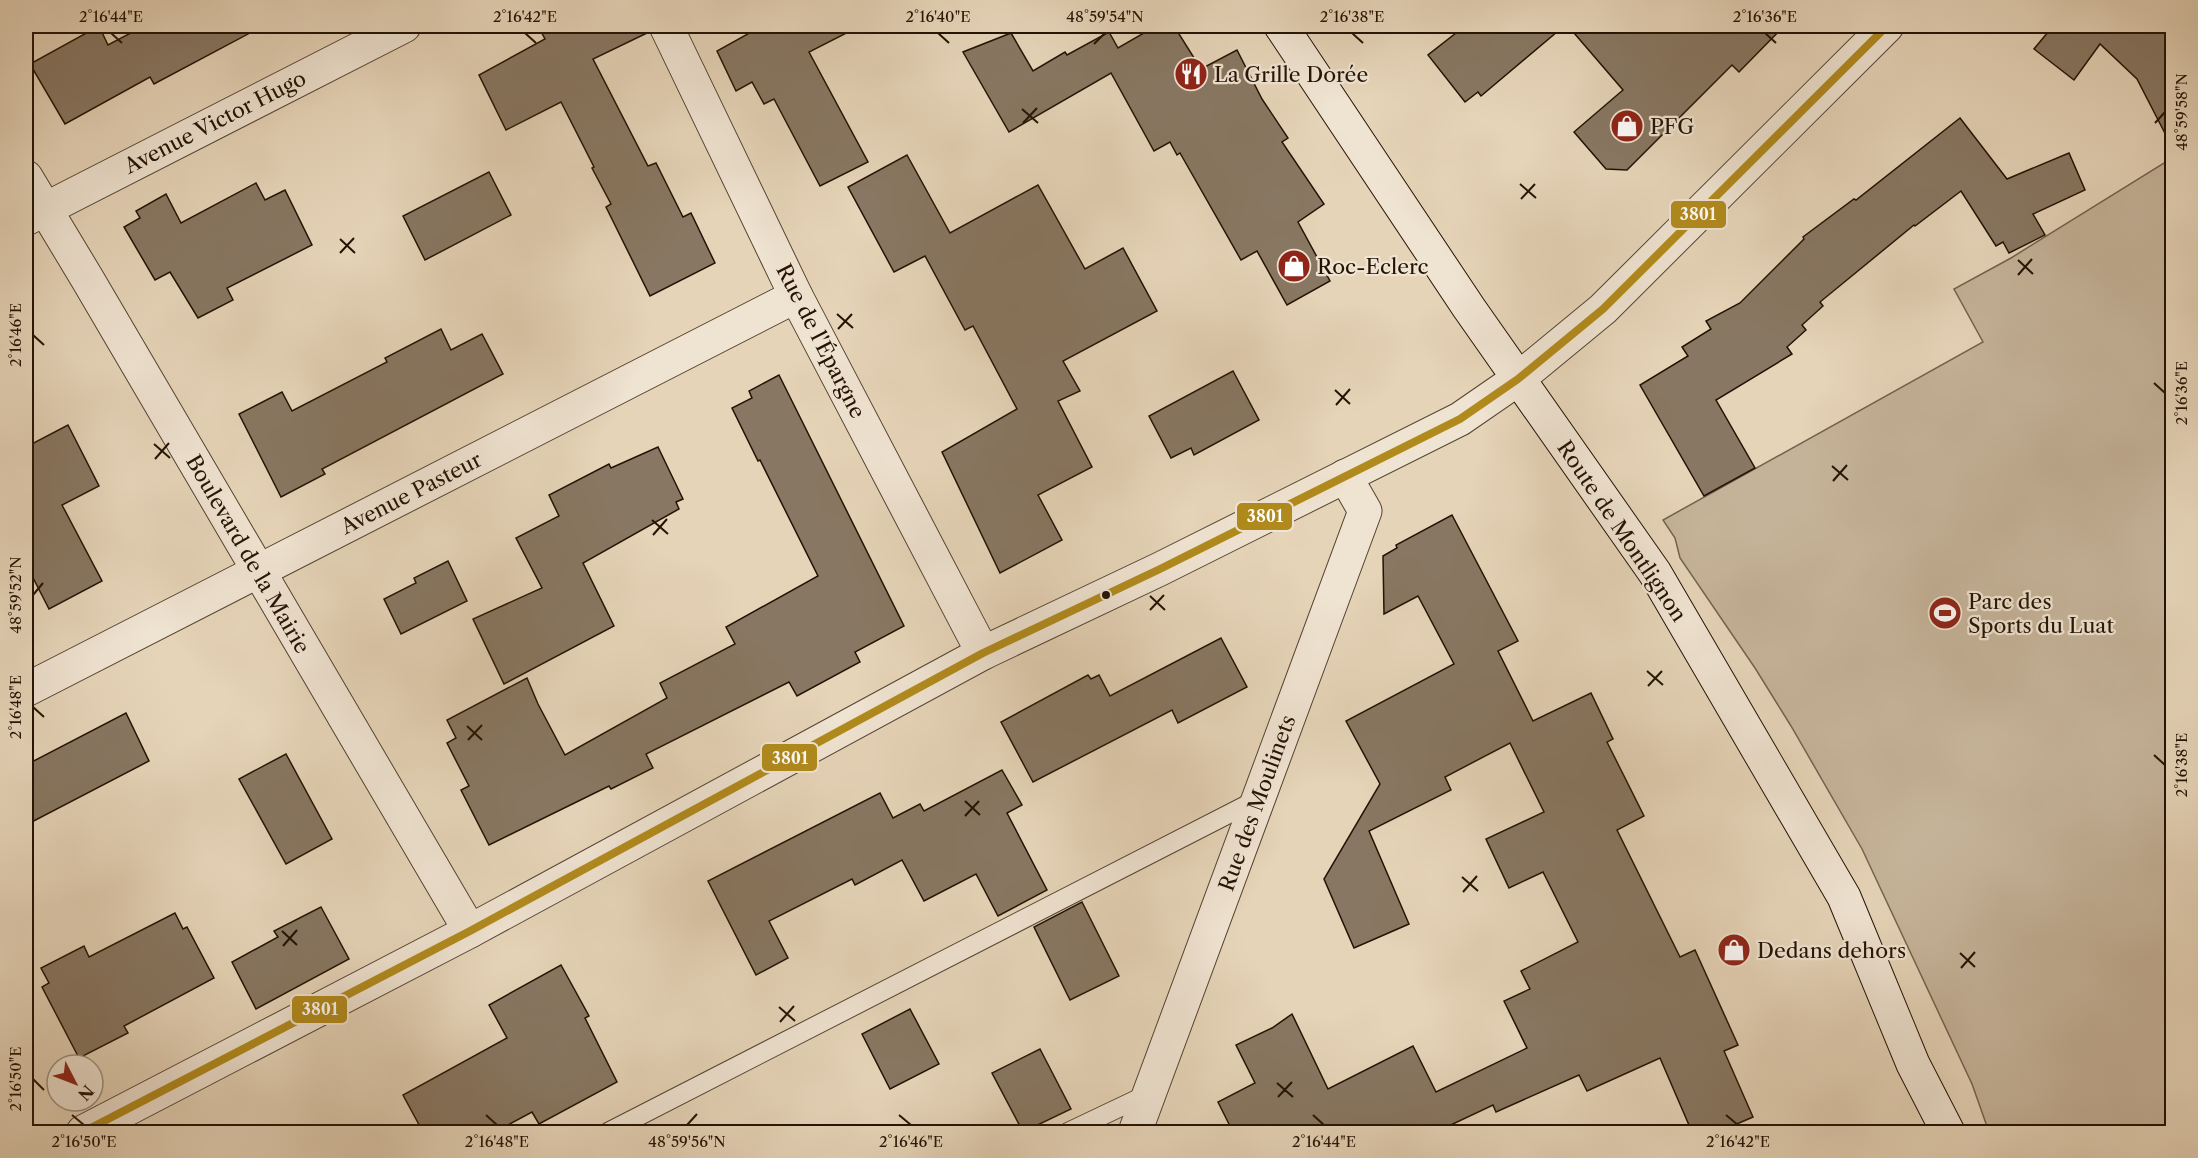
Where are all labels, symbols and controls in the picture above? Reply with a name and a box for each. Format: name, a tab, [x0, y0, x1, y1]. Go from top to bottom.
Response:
text: 2°16'44"E	[79, 7, 143, 26]
text: 2°16'42"E	[493, 7, 557, 26]
text: 2°16'40"E	[906, 7, 970, 26]
text: 48°59'54"N	[1066, 7, 1144, 26]
text: 2°16'38"E	[1320, 7, 1384, 26]
text: 2°16'36"E	[1733, 7, 1797, 26]
restaurant icon: La Grille Dorée	[1173, 56, 1209, 92]
place label: La Grille Dorée	[1214, 62, 1368, 87]
street label: Avenue Victor Hugo	[119, 65, 310, 179]
text: 48°59'58"N	[2172, 73, 2191, 151]
shop icon: PFG	[1609, 108, 1645, 144]
place label: PFG	[1650, 114, 1694, 139]
line badge: 3801	[1670, 200, 1727, 229]
text: 3801	[1680, 204, 1717, 224]
shop icon: Roc-Eclerc	[1276, 248, 1312, 284]
place label: Roc-Eclerc	[1317, 254, 1429, 279]
street label: Rue de l'Épargne	[771, 260, 871, 422]
text: 2°16'46"E	[6, 303, 25, 367]
text: 2°16'36"E	[2172, 361, 2191, 425]
street label: Route de Montlignon	[1552, 436, 1692, 626]
street label: Avenue Pasteur	[335, 447, 486, 540]
street label: Boulevard de la Mairie	[181, 450, 315, 658]
line badge: 3801	[1236, 502, 1293, 531]
text: 3801	[1247, 506, 1284, 526]
text: 48°59'52"N	[6, 556, 25, 634]
unlabelled marker	[1100, 589, 1112, 601]
place label: Parc des Sports du Luat	[1968, 589, 2114, 638]
sports icon: Parc des Sports du Luat	[1927, 595, 1963, 631]
text: 2°16'48"E	[6, 675, 25, 739]
street label: Rue des Moulinets	[1214, 712, 1300, 894]
text: 2°16'38"E	[2172, 733, 2191, 797]
line badge: 3801	[761, 743, 818, 772]
text: 3801	[772, 748, 809, 768]
shop icon: Dedans dehors	[1716, 932, 1752, 968]
place label: Dedans dehors	[1757, 938, 1906, 963]
line badge: 3801	[291, 995, 348, 1024]
text: 3801	[302, 999, 339, 1019]
text: 2°16'50"E	[6, 1046, 25, 1112]
north arrow	[45, 1053, 105, 1113]
text: N	[74, 1081, 98, 1105]
text: 2°16'50"E	[51, 1132, 117, 1151]
text: 2°16'48"E	[465, 1132, 529, 1151]
text: 48°59'56"N	[648, 1132, 726, 1151]
text: 2°16'46"E	[879, 1132, 943, 1151]
text: 2°16'44"E	[1292, 1132, 1356, 1151]
text: 2°16'42"E	[1706, 1132, 1770, 1151]

